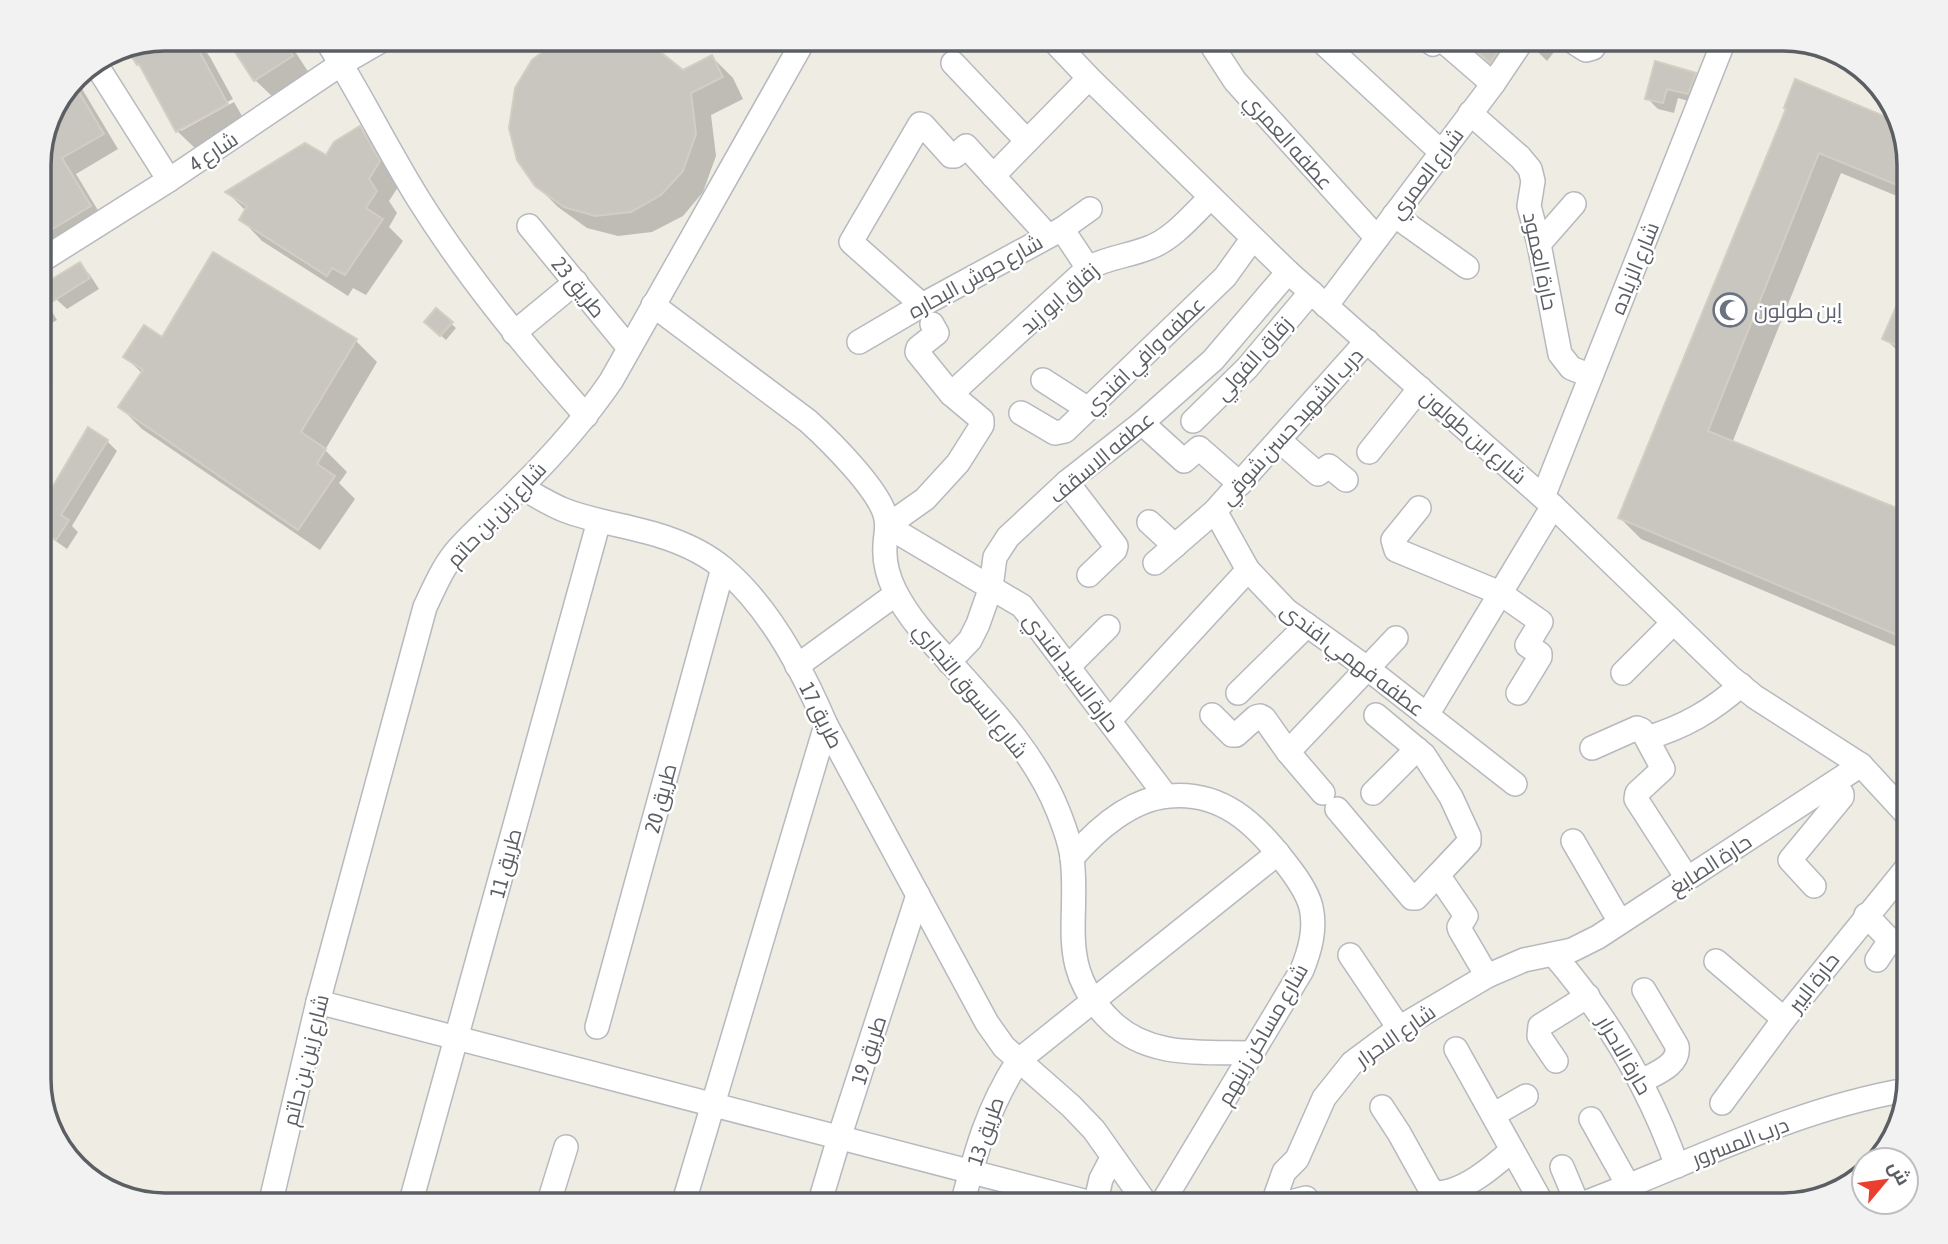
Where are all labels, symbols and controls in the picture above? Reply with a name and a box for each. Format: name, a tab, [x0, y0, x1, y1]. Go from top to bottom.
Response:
street label: عطفه العمري	[1236, 88, 1338, 197]
street label: شارع العمري	[1384, 123, 1472, 226]
street label: شارع 4	[184, 126, 244, 178]
street label: حارة العمود	[1518, 210, 1563, 312]
street label: شارع الزياده	[1605, 218, 1666, 319]
street label: شارع حوش البحاره	[904, 229, 1048, 325]
street label: طريق 23	[546, 252, 611, 323]
street label: زقاق ابو زيد	[1015, 258, 1104, 340]
street label: عطفه وافي افندي	[1079, 291, 1213, 422]
mosque icon: إبن طولون	[1711, 291, 1749, 329]
place label: إبن طولون	[1754, 298, 1842, 324]
street label: زقاق الفولي	[1209, 311, 1300, 408]
street label: درب الشهيد حسن شوقي	[1214, 343, 1371, 513]
street label: شارع ابن طولون	[1414, 384, 1532, 491]
street label: عطفه الاسقف	[1044, 406, 1158, 508]
street label: شارع زين بن حاتم	[441, 457, 553, 573]
street label: عطفه فهمي افندى	[1274, 597, 1429, 725]
street label: حارة السيد افندي	[1015, 608, 1125, 739]
street label: شارع السوق التجاري	[905, 618, 1033, 766]
street label: طريق 17	[793, 678, 849, 753]
street label: طريق 20	[639, 761, 683, 836]
street label: طريق 11	[484, 826, 528, 901]
street label: حارة الصايغ	[1665, 829, 1757, 902]
street label: حارة البير	[1782, 948, 1844, 1018]
street label: شارع مساكن زينهم	[1212, 959, 1315, 1110]
street label: شارع زين بن حاتم	[277, 992, 336, 1129]
street label: شارع الاحرار	[1350, 999, 1441, 1074]
street label: حارة الاحرار	[1592, 1011, 1657, 1099]
street label: طريق 19	[846, 1013, 892, 1088]
street label: طريق 13	[962, 1094, 1010, 1169]
street label: درب المسرور	[1687, 1112, 1792, 1172]
north arrow	[1850, 1146, 1920, 1216]
text: ش	[1883, 1157, 1915, 1189]

